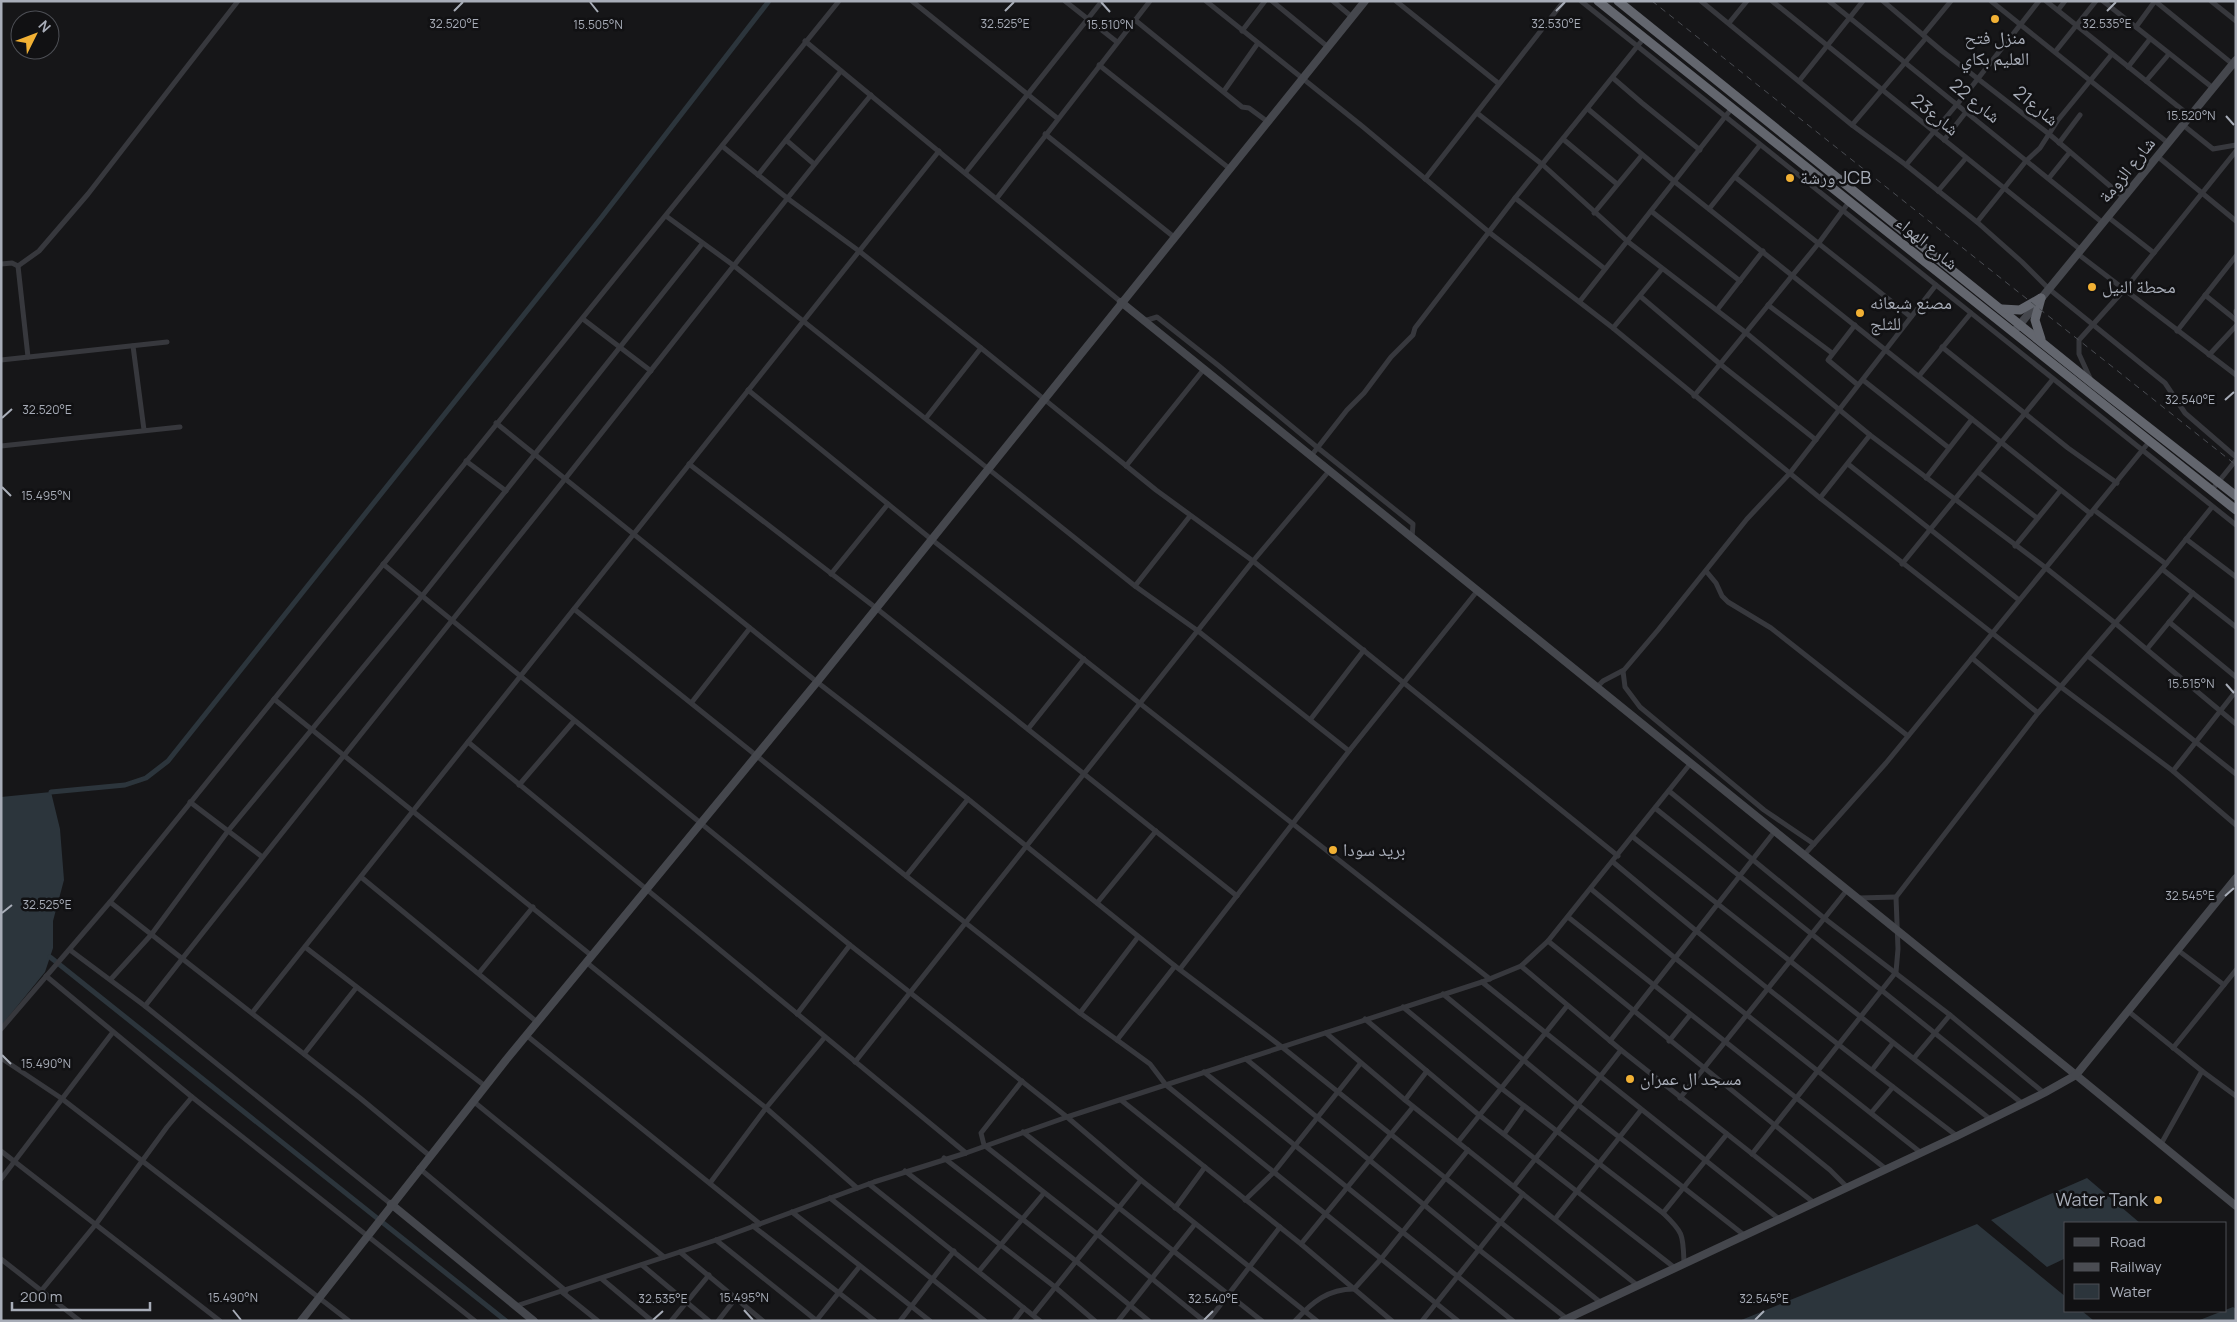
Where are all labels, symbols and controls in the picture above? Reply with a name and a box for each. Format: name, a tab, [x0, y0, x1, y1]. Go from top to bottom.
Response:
north arrow	[10, 10, 60, 60]
marker: منزل فتح العليم بكاي	[1989, 13, 2001, 25]
text: 32.520°E	[429, 15, 479, 32]
text: 32.525°E	[980, 15, 1030, 32]
text: 32.530°E	[1531, 15, 1581, 32]
text: 32.535°E	[2082, 15, 2132, 32]
text: N	[35, 16, 55, 36]
text: 15.505°N	[573, 16, 623, 33]
text: 15.510°N	[1086, 16, 1134, 33]
place label: منزل فتح العليم بكاي	[1961, 25, 2029, 74]
street label: شارع 22	[1945, 73, 2006, 128]
street label: شارع21	[2009, 80, 2064, 131]
street label: شارع23	[1907, 88, 1964, 141]
text: 15.520°N	[2166, 107, 2216, 124]
street label: شارع الزومة	[2092, 132, 2160, 207]
place label: ورشة JCB	[1800, 165, 1871, 189]
marker: ورشة JCB	[1784, 172, 1796, 184]
street label: شارع الهواء	[1892, 210, 1964, 275]
place label: محطة النيل	[2102, 274, 2176, 298]
marker: محطة النيل	[2086, 281, 2098, 293]
place label: مصنع شبعانه للثلج	[1870, 290, 1952, 336]
marker: مصنع شبعانه للثلج	[1854, 307, 1866, 319]
text: 32.540°E	[2165, 391, 2215, 408]
text: 32.520°E	[22, 401, 72, 418]
text: 15.495°N	[21, 487, 71, 504]
text: 15.515°N	[2168, 675, 2214, 692]
place label: بريد سودا	[1343, 837, 1406, 861]
marker: بريد سودا	[1327, 844, 1339, 856]
text: 32.545°E	[2165, 887, 2215, 904]
text: 32.525°E	[22, 896, 72, 913]
text: 15.490°N	[21, 1055, 71, 1072]
place label: مسجد ال عمران	[1640, 1066, 1741, 1090]
marker: مسجد ال عمران	[1624, 1073, 1636, 1085]
place label: Water Tank	[2055, 1187, 2149, 1211]
marker: Water Tank	[2152, 1194, 2164, 1206]
legend	[2064, 1222, 2227, 1312]
text: Road	[2110, 1231, 2146, 1252]
text: Railway	[2110, 1256, 2162, 1277]
scale bar	[12, 1280, 150, 1312]
text: Water	[2110, 1281, 2152, 1302]
text: 200 m	[20, 1286, 63, 1307]
text: 15.490°N	[208, 1289, 258, 1306]
text: 15.495°N	[719, 1289, 769, 1306]
text: 32.535°E	[638, 1290, 688, 1307]
text: 32.540°E	[1188, 1290, 1238, 1307]
text: 32.545°E	[1739, 1290, 1789, 1307]

